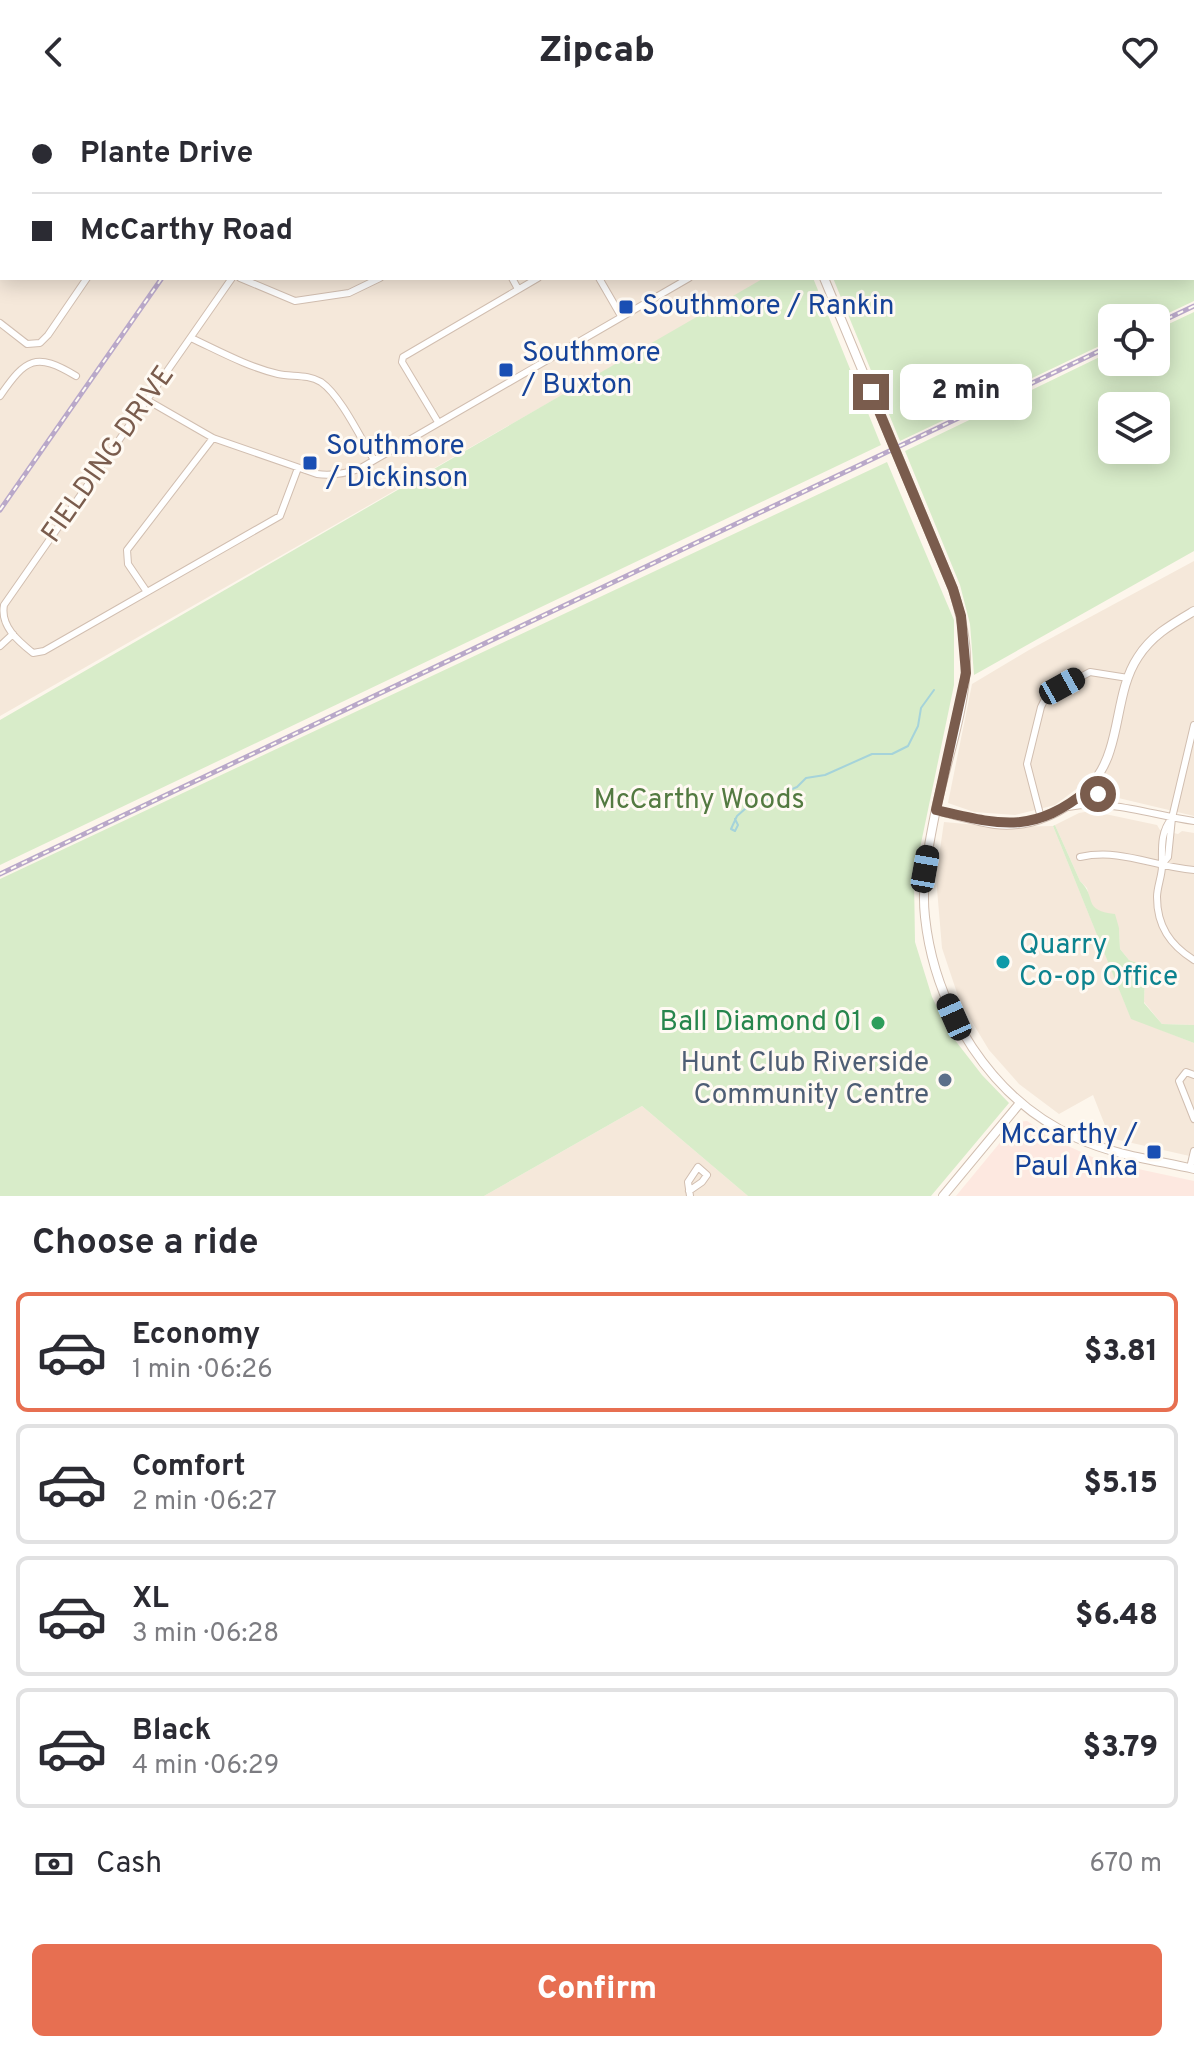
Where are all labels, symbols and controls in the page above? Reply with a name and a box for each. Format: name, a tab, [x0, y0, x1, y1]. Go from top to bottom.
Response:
text: Zipcab	[539, 29, 655, 75]
icon: back	[32, 30, 76, 74]
icon: heart	[1118, 30, 1162, 74]
text: Plante Drive	[80, 136, 253, 173]
text: McCarthy Road	[80, 213, 293, 250]
place label: Southmore / Rankin	[642, 289, 895, 325]
marker: Southmore / Rankin	[617, 298, 635, 316]
map controls	[1098, 304, 1170, 464]
button: locate	[1098, 304, 1170, 376]
place label: Southmore / Buxton	[521, 336, 661, 404]
street label: FIELDING DRIVE	[35, 359, 183, 551]
marker: Southmore / Buxton	[497, 361, 515, 379]
callout: 2 min	[899, 364, 1031, 420]
route end	[853, 374, 889, 410]
text: 2 min	[932, 375, 1000, 408]
button: layers	[1098, 392, 1170, 464]
place label: Southmore / Dickinson	[325, 429, 468, 497]
marker: Southmore / Dickinson	[301, 454, 319, 472]
car	[1035, 664, 1089, 708]
route start	[1080, 776, 1116, 812]
park label: McCarthy Woods	[593, 783, 805, 819]
car	[909, 843, 941, 895]
place label: Quarry Co-op Office	[1019, 928, 1178, 996]
marker: Quarry Co-op Office	[994, 953, 1012, 971]
car	[933, 990, 975, 1044]
place label: Ball Diamond 01	[660, 1005, 862, 1041]
marker: Ball Diamond 01	[869, 1014, 887, 1032]
place label: Hunt Club Riverside Community Centre	[680, 1046, 929, 1114]
marker: Hunt Club Riverside Community Centre	[936, 1071, 954, 1089]
place label: Mccarthy / Paul Anka	[1000, 1118, 1138, 1186]
marker: Mccarthy / Paul Anka	[1145, 1143, 1163, 1161]
text: Choose a ride	[32, 1221, 258, 1267]
icon: car	[36, 1316, 108, 1388]
text: Economy	[132, 1317, 260, 1354]
text: $3.81	[1084, 1334, 1158, 1371]
text: 1 min · 06:26	[132, 1354, 273, 1387]
icon: car	[36, 1448, 108, 1520]
text: Comfort	[132, 1449, 245, 1486]
text: $5.15	[1084, 1466, 1158, 1503]
text: 2 min · 06:27	[132, 1486, 277, 1519]
icon: car	[36, 1580, 108, 1652]
text: XL	[132, 1581, 169, 1618]
text: $6.48	[1075, 1598, 1158, 1635]
text: 3 min · 06:28	[132, 1618, 279, 1651]
icon: car	[36, 1712, 108, 1784]
text: Black	[132, 1713, 211, 1750]
text: $3.79	[1083, 1730, 1158, 1767]
text: 4 min · 06:29	[132, 1750, 279, 1783]
icon: cash	[32, 1842, 76, 1886]
text: Cash	[96, 1846, 162, 1883]
text: 670 m	[1089, 1848, 1162, 1881]
button: Confirm	[32, 1944, 1162, 2036]

